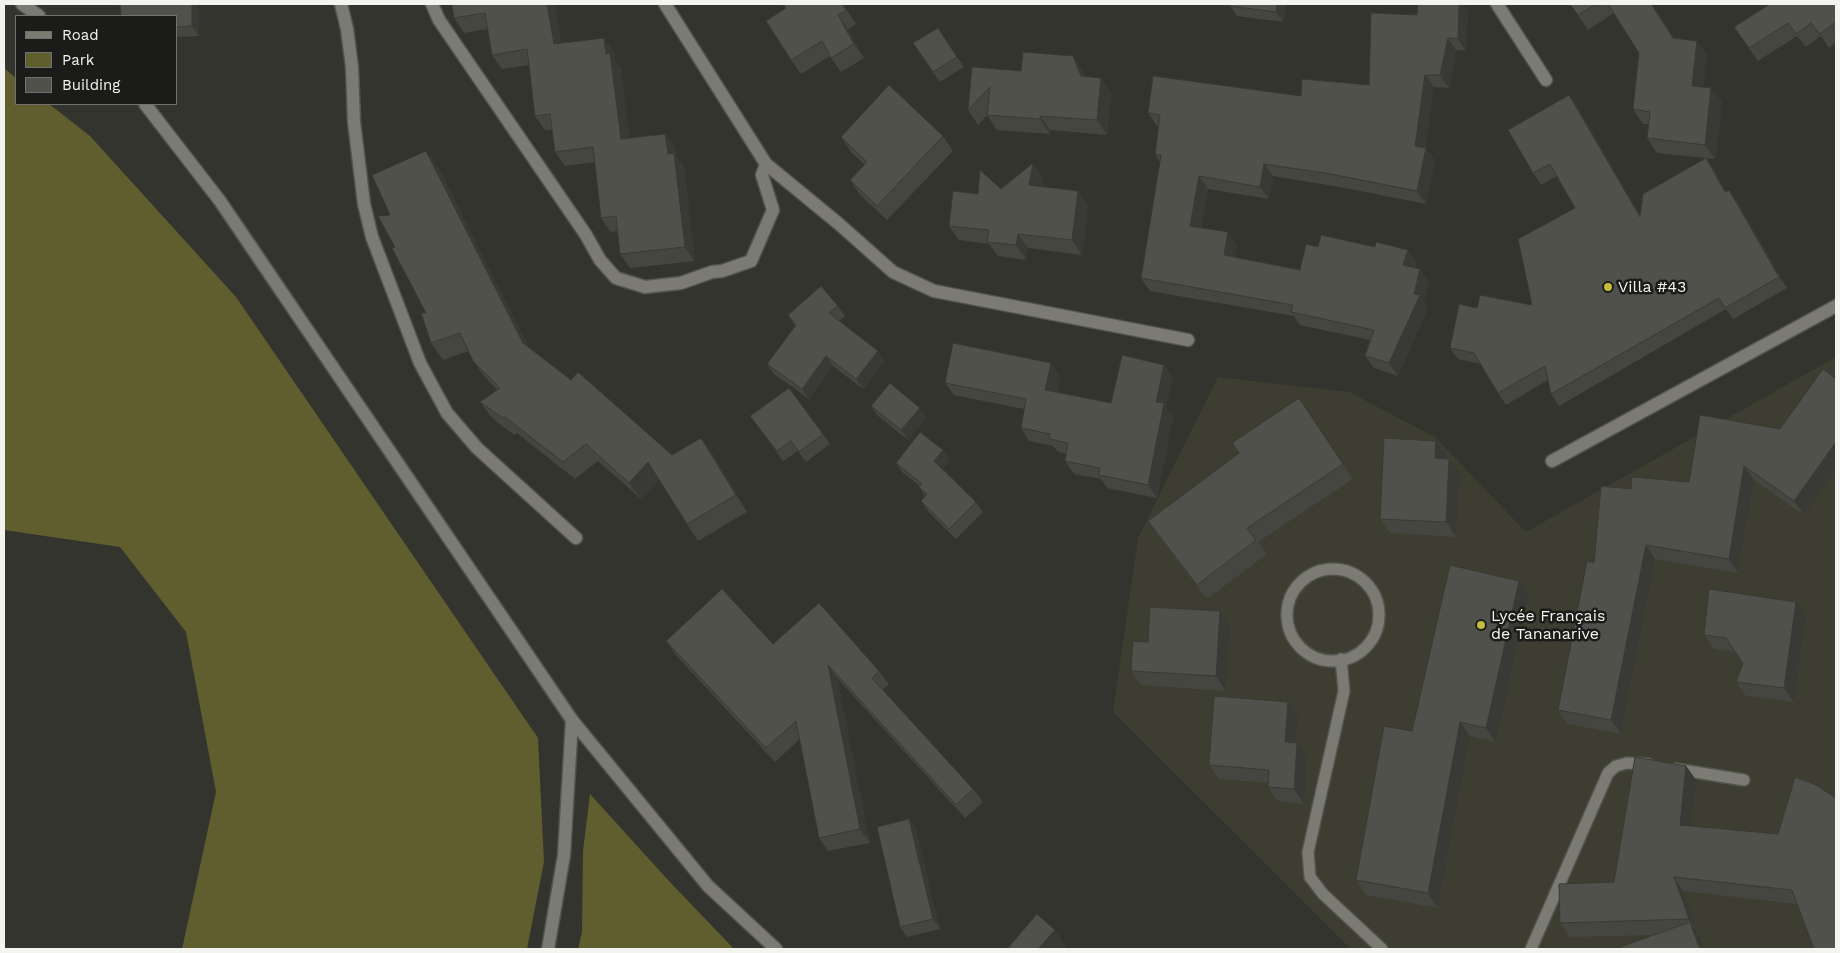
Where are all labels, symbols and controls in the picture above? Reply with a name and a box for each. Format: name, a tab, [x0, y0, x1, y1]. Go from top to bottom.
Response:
legend	[15, 15, 178, 105]
text: Road	[62, 26, 99, 44]
text: Park	[62, 51, 94, 69]
text: Building	[62, 76, 120, 94]
place label: Villa #43	[1618, 277, 1686, 297]
marker: Villa #43	[1602, 281, 1614, 293]
place label: Lycée Français de Tananarive	[1491, 606, 1605, 644]
marker: Lycée Français de Tananarive	[1475, 619, 1487, 631]

